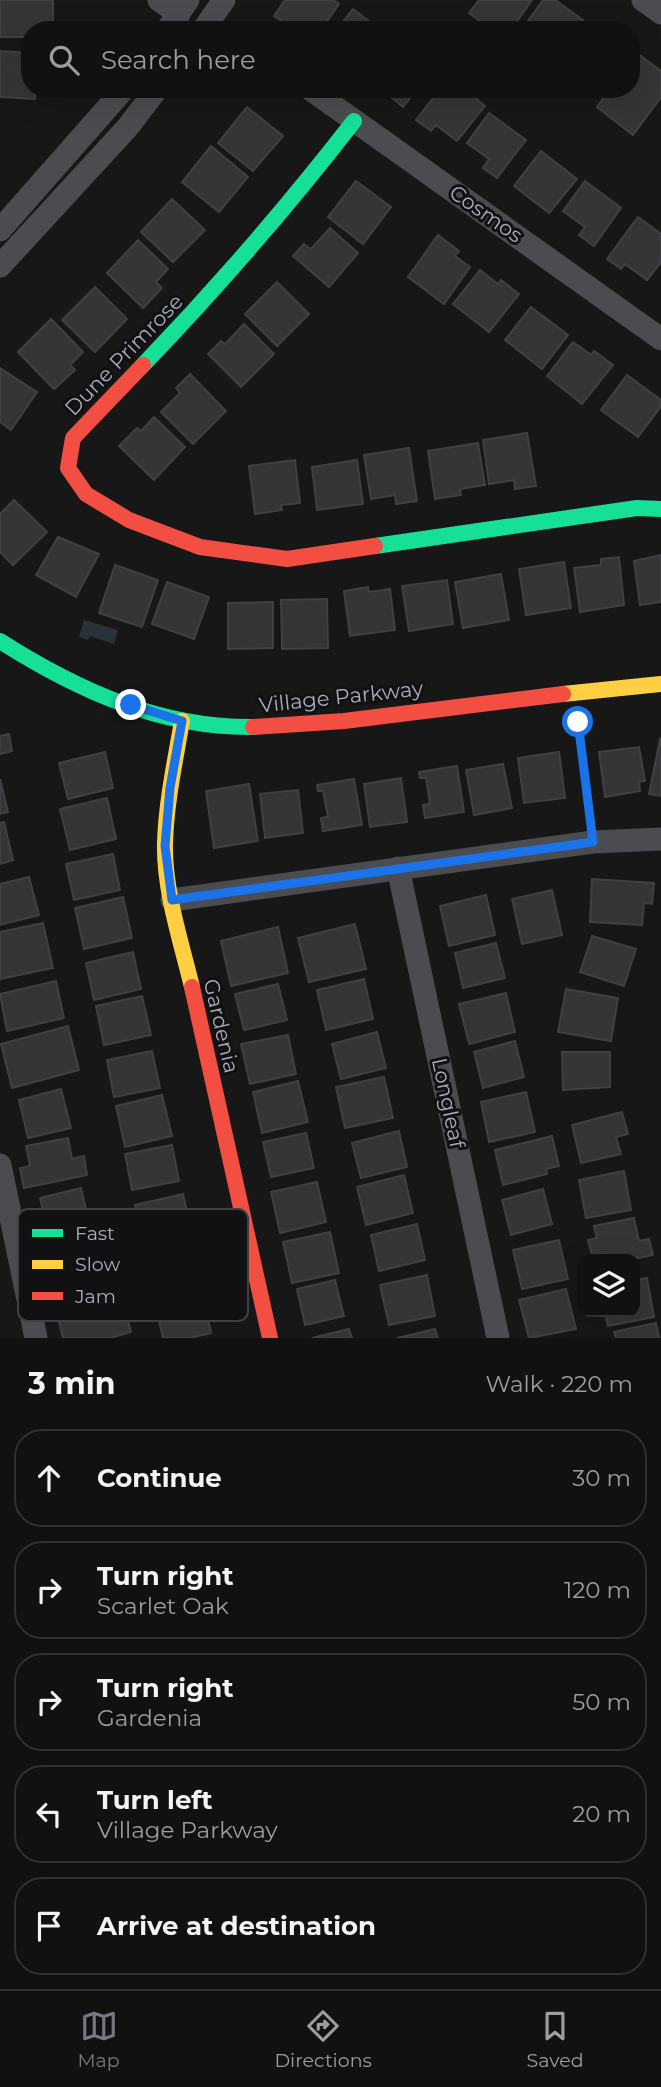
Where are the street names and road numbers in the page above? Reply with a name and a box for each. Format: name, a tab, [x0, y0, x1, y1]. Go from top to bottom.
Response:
street label: Cosmos	[445, 179, 528, 248]
street label: Dune Primrose	[59, 289, 188, 420]
street label: Village Parkway	[258, 675, 425, 718]
street label: Gardenia	[199, 976, 244, 1075]
street label: Longleaf	[427, 1056, 470, 1151]

